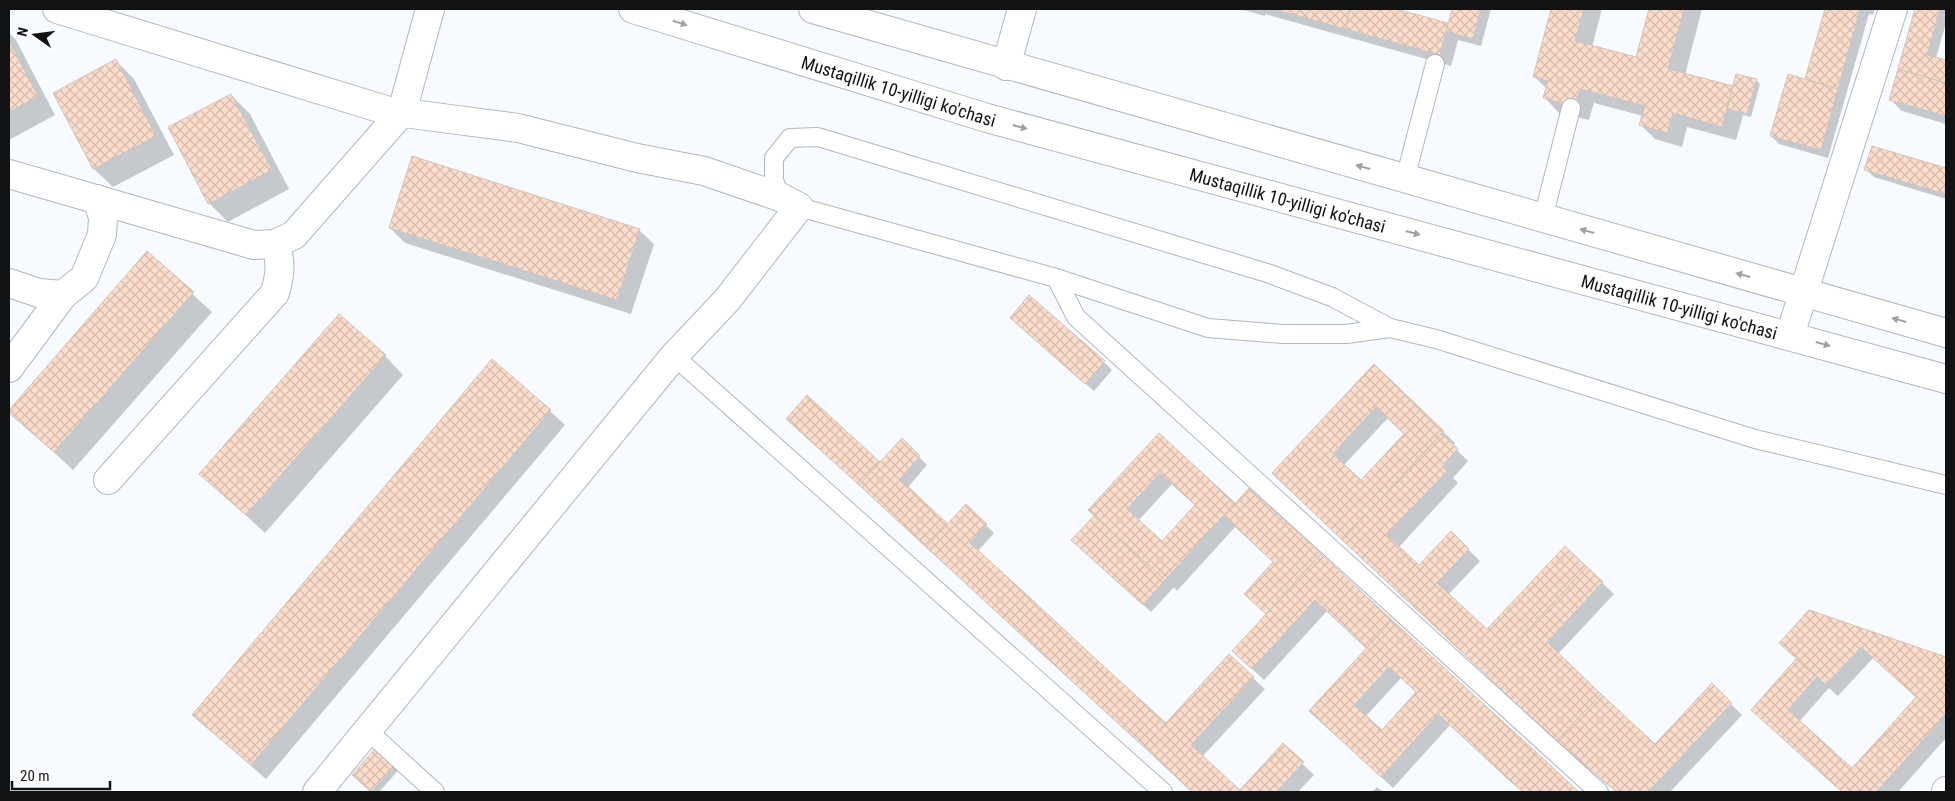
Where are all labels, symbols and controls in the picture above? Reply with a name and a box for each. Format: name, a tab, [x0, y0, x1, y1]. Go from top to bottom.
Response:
north arrow	[10, 10, 60, 60]
one-way arrow	[673, 20, 688, 28]
text: N	[14, 26, 31, 38]
street label: Mustaqillik 10-yilligi ko'chasi	[799, 51, 998, 130]
one-way arrow	[1012, 123, 1027, 131]
street label: Mustaqillik 10-yilligi ko'chasi	[1187, 163, 1388, 237]
one-way arrow	[1356, 163, 1371, 171]
one-way arrow	[1579, 226, 1594, 234]
one-way arrow	[1405, 229, 1420, 237]
street label: Mustaqillik 10-yilligi ko'chasi	[1579, 270, 1780, 343]
one-way arrow	[1736, 271, 1751, 279]
one-way arrow	[1892, 315, 1907, 323]
one-way arrow	[1816, 341, 1831, 349]
scale bar	[12, 758, 110, 790]
text: 20 m	[20, 767, 50, 785]

